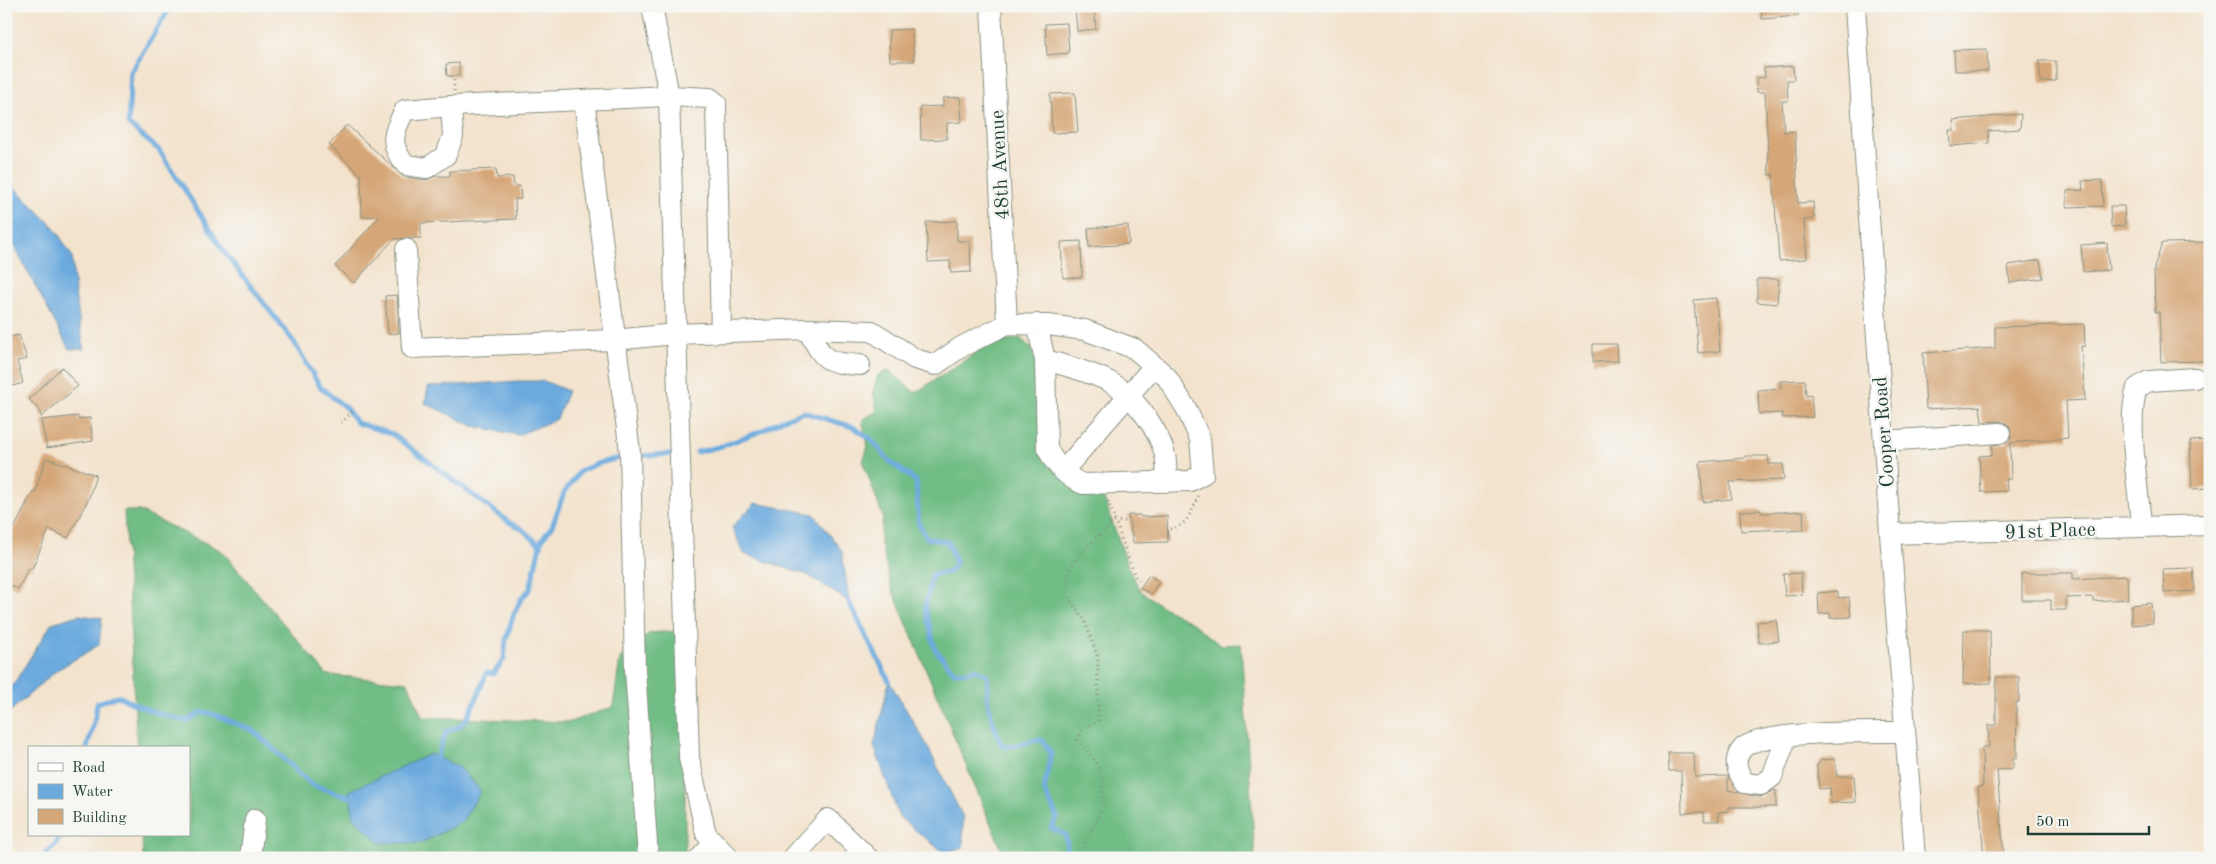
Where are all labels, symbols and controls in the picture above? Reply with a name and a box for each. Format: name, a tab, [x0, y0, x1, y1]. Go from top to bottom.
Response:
street label: 48th Avenue	[988, 109, 1014, 220]
street label: Cooper Road	[1871, 376, 1899, 488]
street label: 91st Place	[2004, 520, 2096, 544]
legend	[28, 746, 190, 836]
text: Road	[72, 761, 106, 776]
text: Water	[72, 785, 113, 800]
scale bar	[2028, 804, 2150, 836]
text: Building	[72, 811, 127, 826]
text: 50 m	[2036, 815, 2070, 830]

